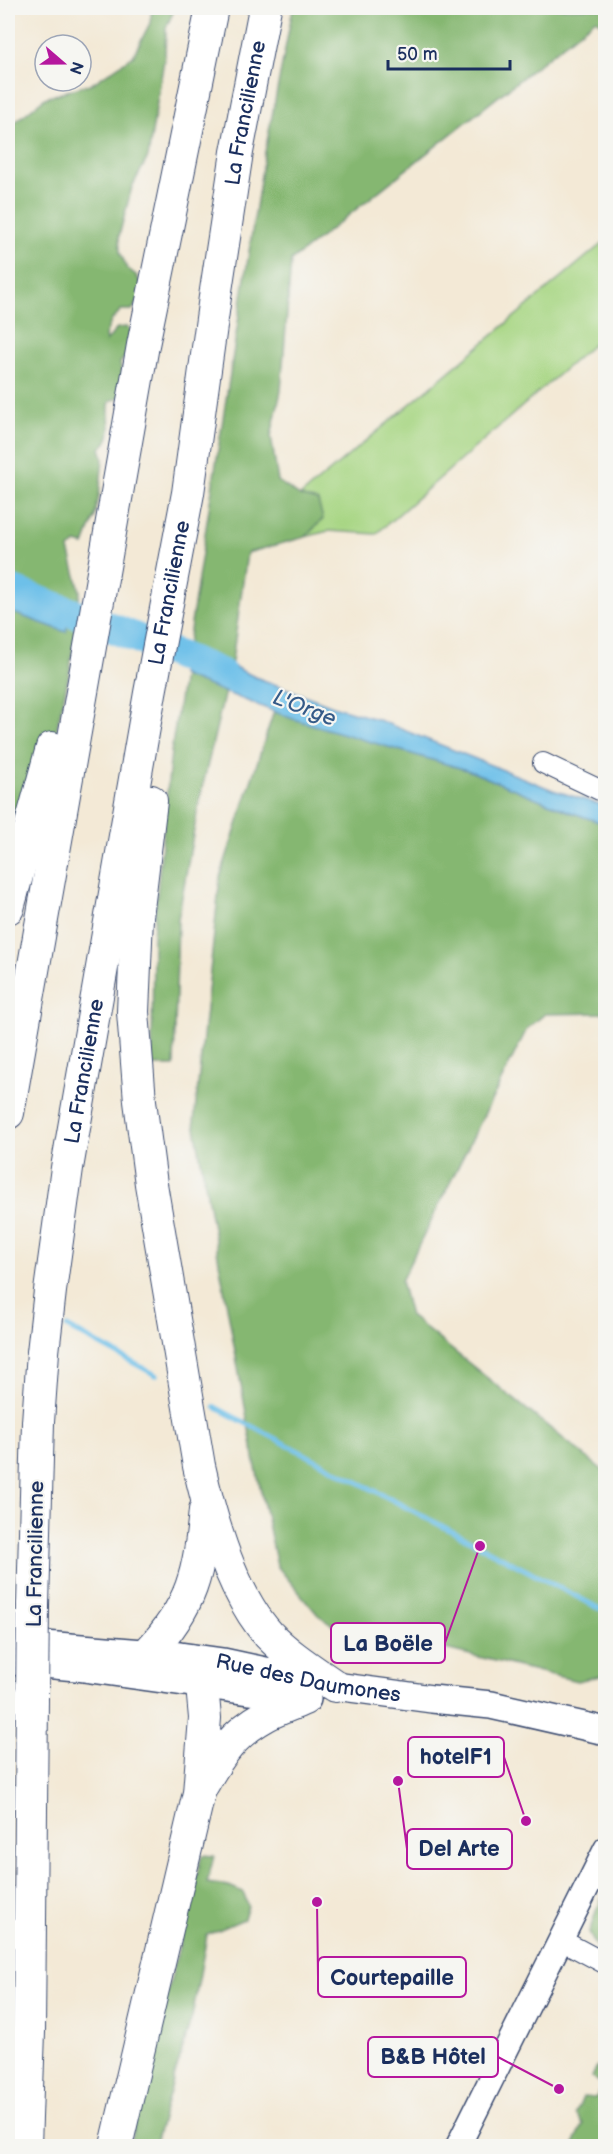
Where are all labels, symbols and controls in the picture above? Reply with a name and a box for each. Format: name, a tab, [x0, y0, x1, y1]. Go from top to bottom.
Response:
north arrow	[33, 33, 93, 93]
scale bar	[388, 33, 510, 71]
street label: La Francilienne	[220, 38, 271, 187]
text: 50 m	[397, 44, 438, 65]
text: N	[65, 59, 87, 77]
street label: La Francilienne	[144, 518, 196, 667]
water label: L'Orge	[269, 684, 340, 733]
street label: La Francilienne	[59, 997, 109, 1146]
street label: La Francilienne	[22, 1480, 49, 1628]
callout: La Boële	[331, 1623, 445, 1663]
text: La Boële	[343, 1631, 433, 1658]
street label: Rue des Daumones	[213, 1649, 402, 1708]
callout: hotelF1	[408, 1737, 504, 1777]
text: hotelF1	[420, 1744, 492, 1771]
callout: Del Arte	[407, 1829, 512, 1869]
text: Del Arte	[418, 1836, 500, 1863]
callout: Courtepaille	[318, 1957, 466, 1997]
text: Courtepaille	[330, 1965, 454, 1992]
callout: B&B Hôtel	[368, 2037, 498, 2077]
text: B&B Hôtel	[380, 2044, 486, 2071]

